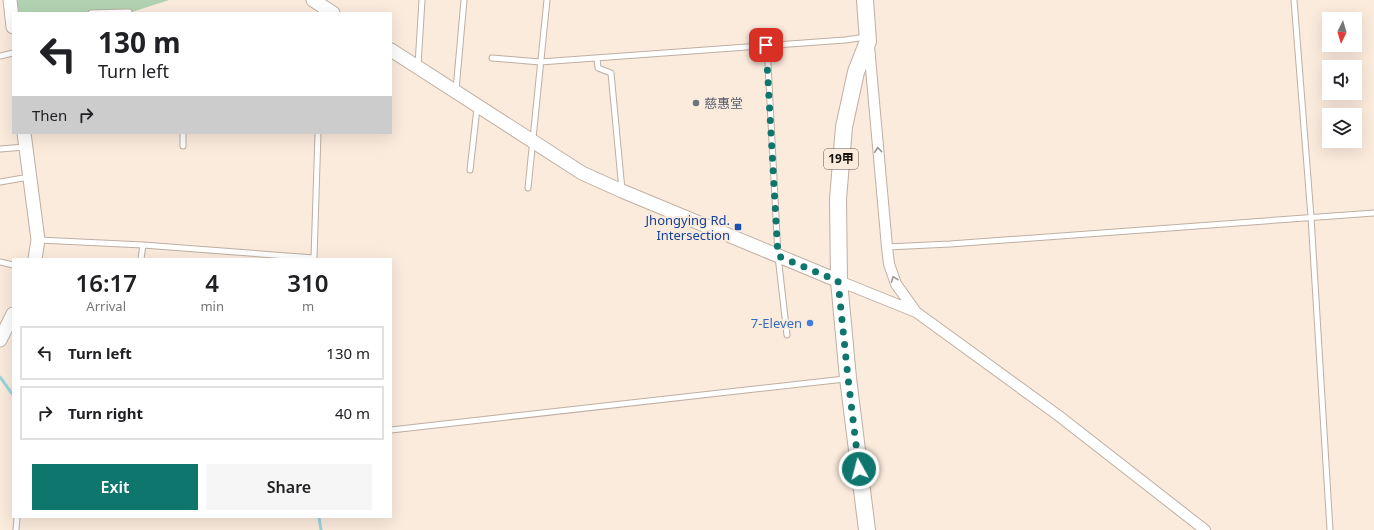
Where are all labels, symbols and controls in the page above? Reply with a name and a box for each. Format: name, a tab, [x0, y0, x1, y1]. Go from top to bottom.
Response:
north arrow	[1322, 12, 1362, 52]
map controls	[1322, 12, 1362, 148]
text: 130 m	[98, 23, 181, 61]
icon: left	[32, 28, 84, 80]
pin	[749, 28, 783, 62]
icon: arrive	[755, 34, 777, 56]
text: Turn left	[98, 59, 169, 83]
button: sound	[1322, 60, 1362, 100]
place label: 慈惠堂	[704, 94, 743, 112]
marker: 慈惠堂	[691, 98, 701, 108]
icon: right	[75, 104, 97, 126]
text: Then	[32, 105, 67, 125]
button: layers	[1322, 108, 1362, 148]
one-way arrow	[874, 147, 883, 154]
road number: 19甲	[824, 149, 858, 169]
place label: Jhongying Rd. Intersection	[644, 211, 730, 244]
marker: Jhongying Rd. Intersection	[733, 222, 743, 232]
text: 16:17	[75, 266, 137, 299]
text: 4	[205, 266, 219, 299]
text: 310	[287, 266, 329, 299]
one-way arrow	[891, 275, 899, 282]
text: Arrival	[86, 297, 126, 315]
text: min	[200, 297, 224, 315]
text: m	[302, 297, 314, 315]
place label: 7-Eleven	[751, 314, 802, 332]
marker: 7-Eleven	[805, 318, 815, 328]
icon: left	[34, 342, 56, 364]
text: Turn left	[68, 343, 132, 363]
text: 130 m	[326, 343, 370, 363]
icon: right	[34, 402, 56, 424]
text: Turn right	[68, 403, 143, 423]
text: 40 m	[335, 403, 370, 423]
position arrow	[838, 448, 880, 490]
button: Exit	[32, 464, 198, 510]
button: Share	[206, 464, 372, 510]

